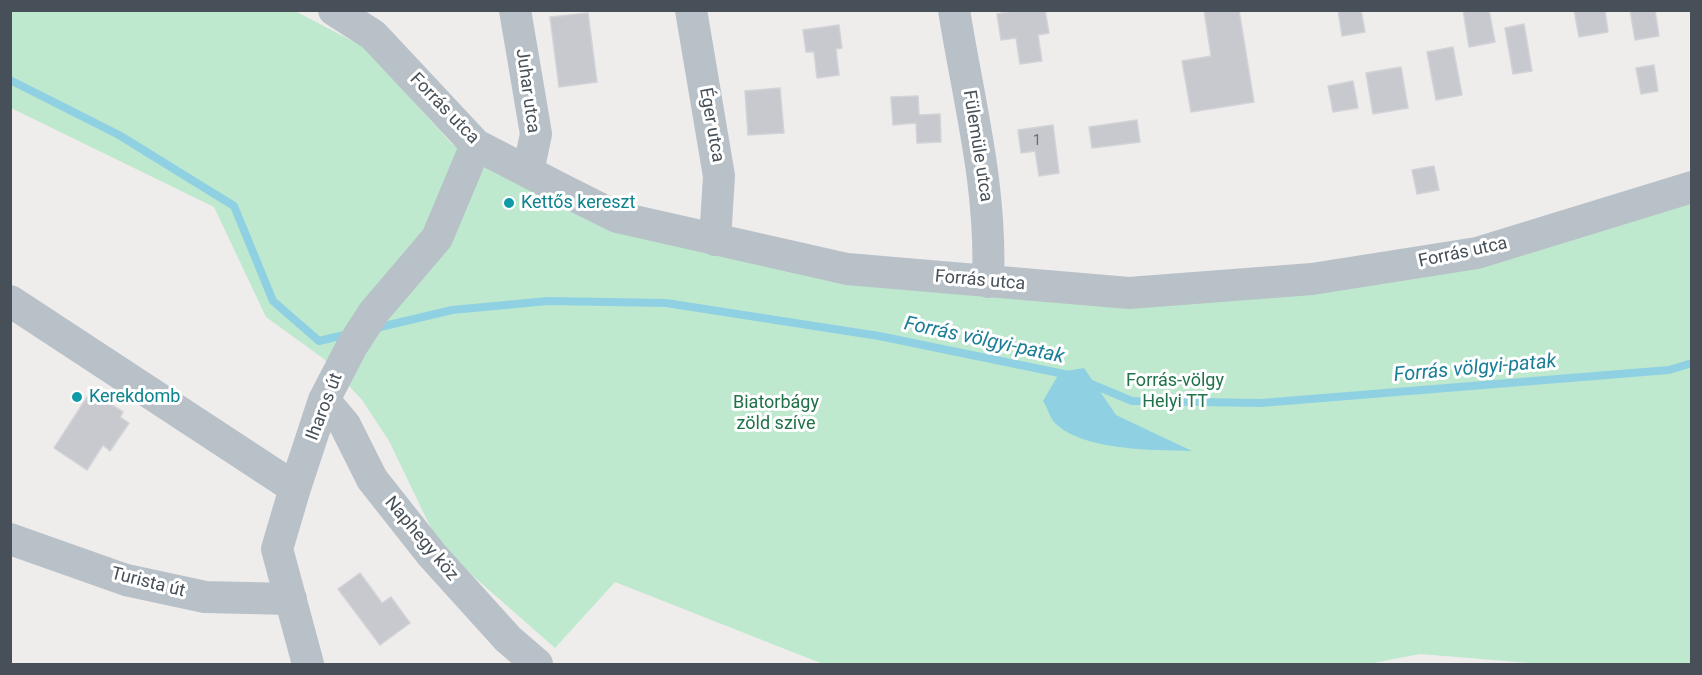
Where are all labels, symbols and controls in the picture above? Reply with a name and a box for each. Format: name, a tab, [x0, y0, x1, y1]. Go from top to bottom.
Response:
street label: Juhar utca	[510, 47, 544, 135]
street label: Forrás utca	[405, 69, 483, 149]
street label: Éger utca	[694, 86, 728, 164]
street label: Fülemüle utca	[958, 89, 996, 203]
house number: 1	[1033, 132, 1041, 150]
place label: Kettős kereszt	[521, 192, 635, 214]
marker: Kettős kereszt	[502, 196, 516, 210]
street label: Forrás utca	[1417, 233, 1509, 273]
street label: Forrás utca	[934, 266, 1026, 296]
water label: Forrás völgyi-patak	[902, 312, 1066, 370]
water label: Forrás völgyi-patak	[1393, 350, 1557, 388]
street label: Iharos út	[302, 370, 348, 444]
park label: Forrás-völgy Helyi TT	[1126, 370, 1224, 412]
place label: Kerekdomb	[89, 386, 180, 408]
marker: Kerekdomb	[70, 390, 84, 404]
park label: Biatorbágy zöld szíve	[733, 392, 819, 434]
street label: Naphegy köz	[379, 492, 463, 586]
street label: Turista út	[109, 563, 187, 603]

